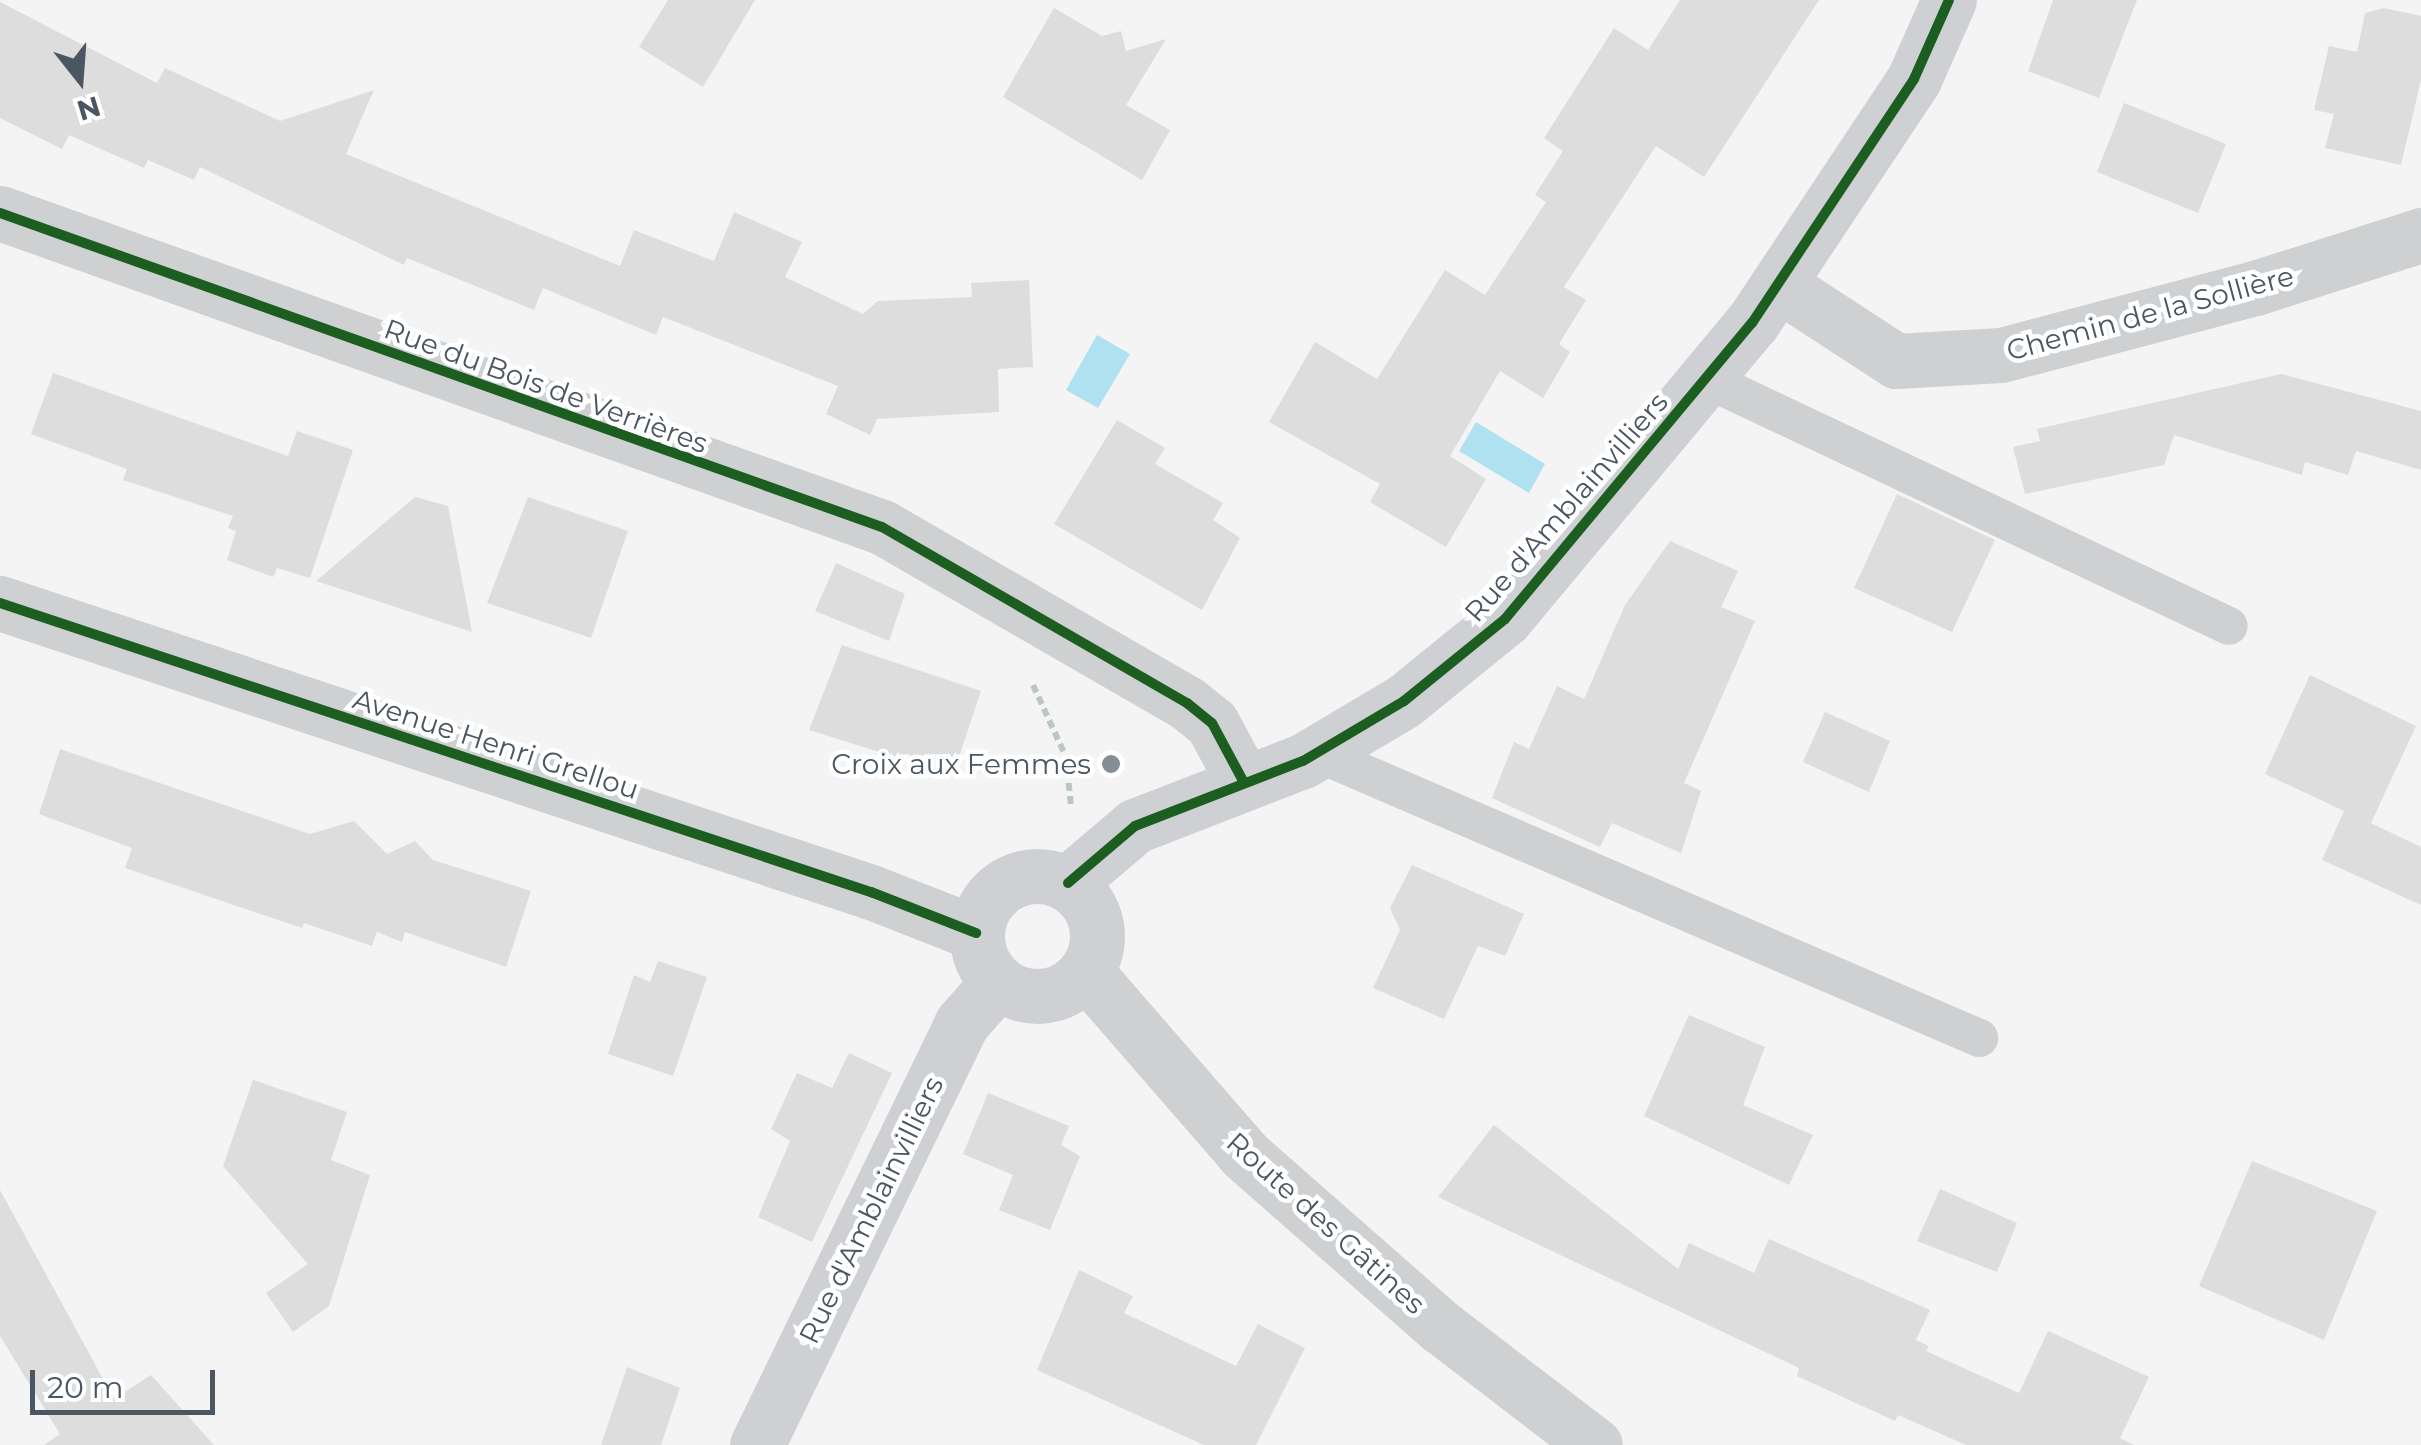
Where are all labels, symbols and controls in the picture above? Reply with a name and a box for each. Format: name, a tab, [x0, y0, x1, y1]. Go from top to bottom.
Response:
north arrow	[30, 30, 130, 130]
text: N	[73, 89, 105, 128]
street label: Chemin de la Sollière	[2003, 258, 2297, 368]
street label: Rue du Bois de Verrières	[380, 312, 712, 460]
street label: Rue d'Amblainvilliers	[1457, 386, 1675, 628]
street label: Avenue Henri Grellou	[349, 682, 643, 806]
place label: Croix aux Femmes	[831, 747, 1091, 781]
marker: Croix aux Femmes	[1100, 753, 1122, 775]
street label: Rue d'Amblainvilliers	[792, 1071, 950, 1349]
street label: Route des Gâtines	[1220, 1125, 1432, 1321]
scale bar	[35, 1350, 220, 1412]
text: 20 m	[47, 1369, 124, 1406]

